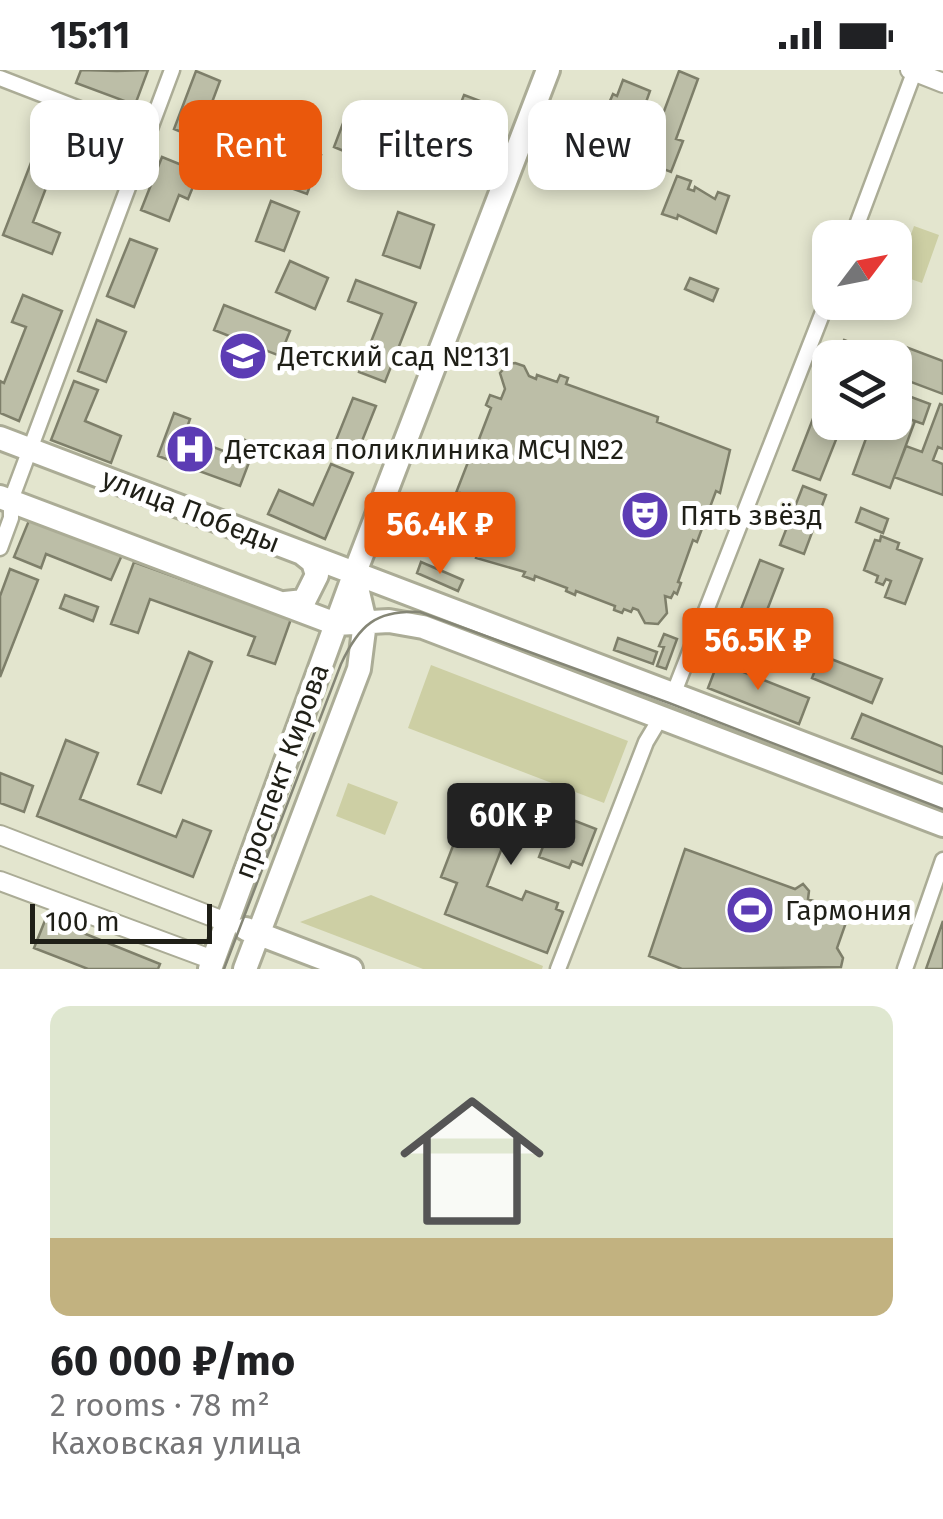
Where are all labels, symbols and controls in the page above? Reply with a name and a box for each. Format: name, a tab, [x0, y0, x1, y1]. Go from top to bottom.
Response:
text: 15:11	[50, 12, 130, 58]
chip: Buy	[30, 100, 159, 190]
chip: Rent	[179, 100, 322, 190]
chip: Filters	[342, 100, 508, 190]
chip: New	[528, 100, 666, 190]
north arrow	[812, 220, 912, 320]
map controls	[812, 220, 912, 440]
school or university icon: Детский сад №131	[217, 330, 269, 382]
place label: Детский сад №131	[277, 340, 511, 373]
button: layers	[812, 340, 912, 440]
hospital icon: Детская поликлиника МСЧ №2	[164, 423, 216, 475]
place label: Детская поликлиника МСЧ №2	[224, 433, 624, 466]
street label: улица Победы	[97, 461, 285, 560]
theatre icon: Пять звёзд	[619, 489, 671, 541]
pin: 56.4K ₽	[348, 492, 532, 577]
place label: Пять звёзд	[680, 499, 822, 532]
text: 56.4K ₽	[386, 505, 494, 543]
pin: 56.5K ₽	[666, 608, 850, 693]
text: 56.5K ₽	[704, 621, 812, 659]
street label: проспект Кирова	[227, 659, 336, 883]
pin: 60K ₽	[441, 783, 581, 868]
text: 60K ₽	[469, 796, 553, 834]
sports icon: Гармония	[724, 884, 776, 936]
place label: Гармония	[785, 894, 912, 927]
scale bar	[30, 899, 212, 944]
text: 100 m	[45, 905, 120, 938]
icon: home	[382, 1071, 562, 1251]
text: 60 000 ₽/mo	[50, 1336, 295, 1386]
text: 2 rooms · 78 m²	[50, 1386, 270, 1424]
text: Каховская улица	[50, 1424, 302, 1462]

